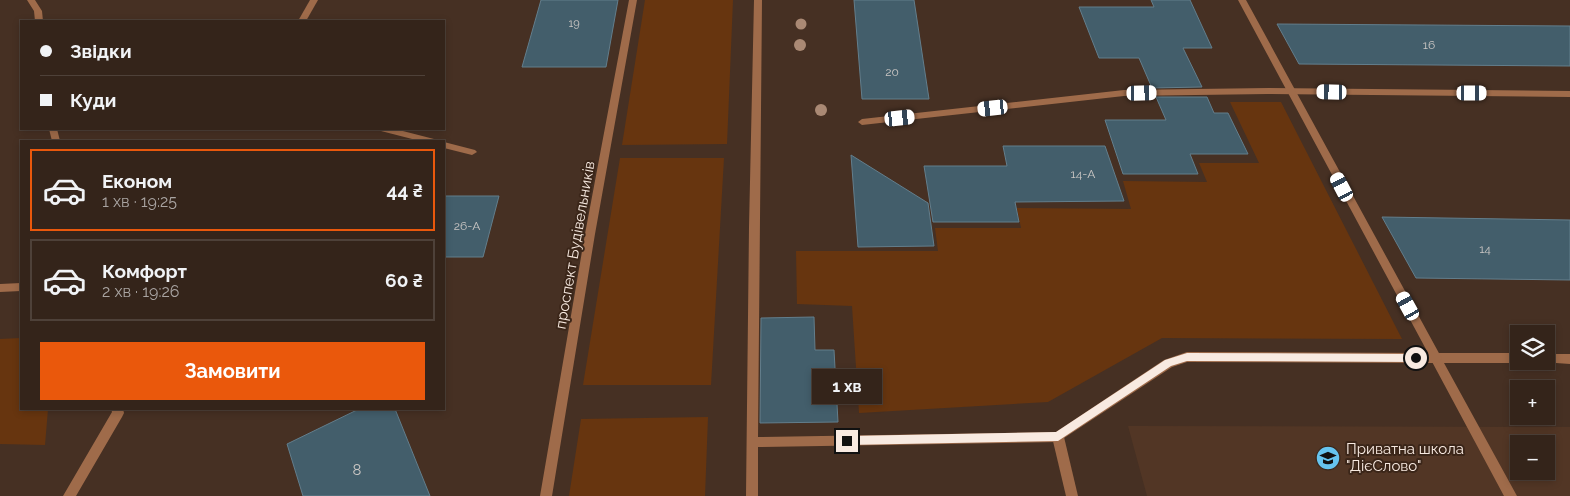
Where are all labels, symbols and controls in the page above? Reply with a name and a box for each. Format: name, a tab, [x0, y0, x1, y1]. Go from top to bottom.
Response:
house number: 19	[568, 17, 580, 30]
house number: 16	[1423, 38, 1435, 52]
text: Звідки	[70, 40, 132, 62]
house number: 20	[885, 65, 899, 79]
car	[1316, 84, 1347, 100]
car	[1126, 85, 1157, 101]
car	[1457, 86, 1487, 101]
text: Куди	[70, 89, 116, 111]
car	[977, 99, 1008, 117]
car	[884, 109, 915, 127]
street label: проспект Будівельників	[551, 160, 599, 330]
house number: 14-А	[1071, 167, 1095, 181]
icon: car	[42, 168, 87, 213]
text: Економ	[102, 170, 172, 192]
car	[1328, 170, 1355, 204]
text: 44 ₴	[387, 179, 423, 201]
text: 1 хв · 19:25	[102, 192, 177, 211]
house number: 26-А	[454, 219, 480, 233]
house number: 14	[1479, 242, 1491, 256]
icon: car	[42, 258, 87, 303]
text: Комфорт	[102, 260, 187, 282]
text: 60 ₴	[385, 269, 423, 291]
text: 2 хв · 19:26	[102, 282, 179, 301]
car	[1394, 289, 1421, 323]
map controls	[1510, 325, 1555, 480]
button: layers	[1510, 325, 1555, 370]
button: Замовити	[40, 342, 425, 400]
route start	[1405, 347, 1427, 369]
callout: 1 хв	[812, 368, 882, 404]
text: 1 хв	[832, 377, 862, 396]
button: +	[1510, 380, 1555, 425]
route end	[836, 430, 858, 452]
button: −	[1510, 435, 1555, 480]
place label: Приватна школа "ДієСлово"	[1346, 440, 1464, 475]
school or university icon: Приватна школа "ДієСлово"	[1315, 445, 1341, 471]
house number: 8	[353, 461, 362, 479]

